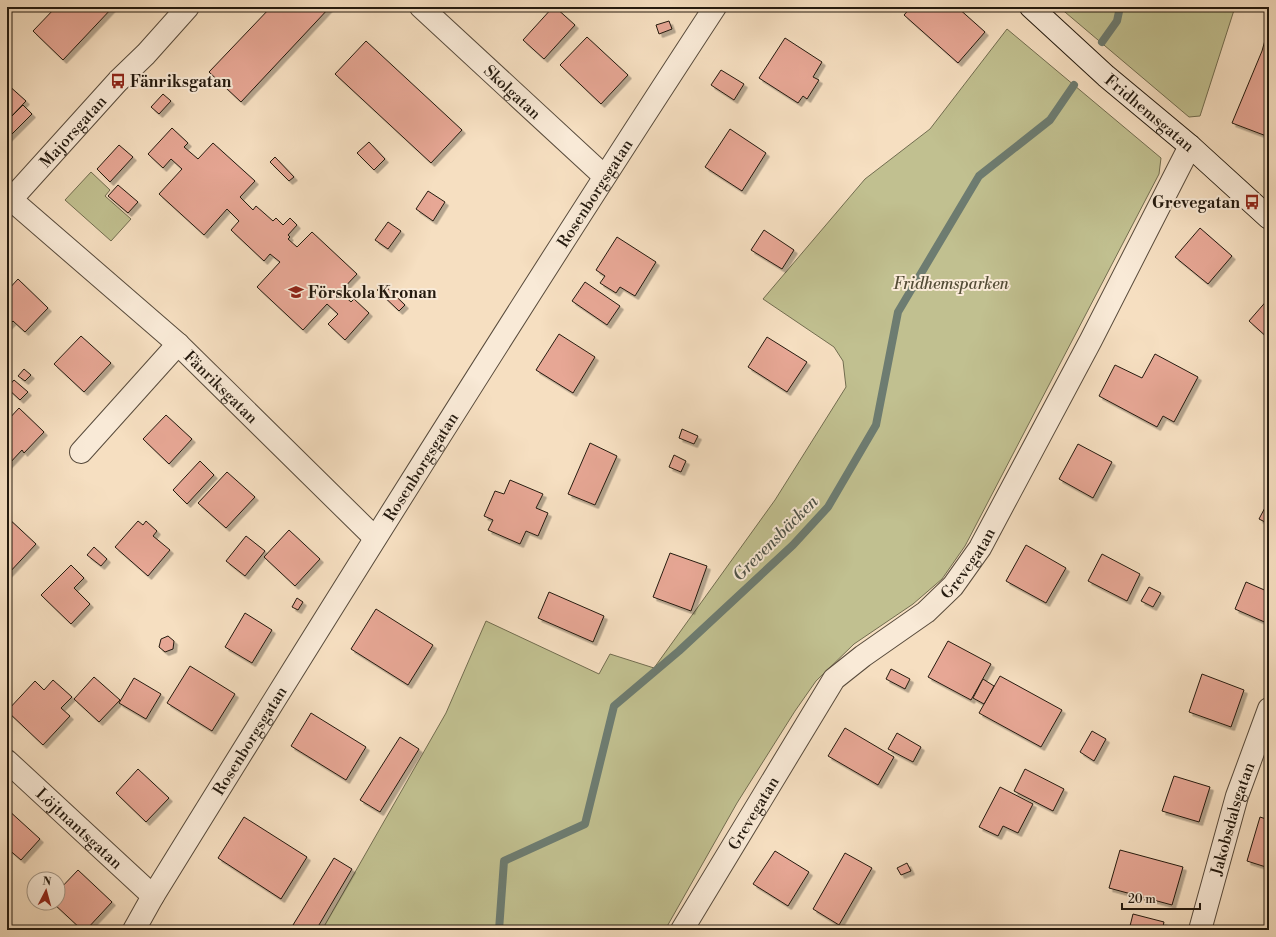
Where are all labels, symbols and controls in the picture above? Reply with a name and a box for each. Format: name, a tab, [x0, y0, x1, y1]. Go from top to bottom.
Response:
street label: Skolgatan	[479, 61, 545, 124]
street label: Fridhemsgatan	[1100, 70, 1198, 157]
bus stop icon: Fänriksgatan	[109, 72, 127, 90]
place label: Fänriksgatan	[130, 72, 232, 92]
street label: Majorsgatan	[36, 91, 111, 172]
street label: Rosenborgsgatan	[553, 135, 638, 251]
place label: Grevegatan	[1152, 193, 1240, 213]
bus stop icon: Grevegatan	[1243, 193, 1261, 211]
park label: Fridhemsparken	[893, 274, 1010, 294]
school or university icon: Förskola Kronan	[287, 283, 305, 301]
place label: Förskola Kronan	[308, 283, 437, 303]
street label: Fänriksgatan	[180, 347, 262, 428]
street label: Rosenborgsgatan	[380, 408, 463, 525]
water label: Grevensbäcken	[728, 491, 823, 586]
street label: Grevegatan	[937, 524, 1000, 604]
street label: Rosenborgsgatan	[209, 682, 292, 799]
street label: Jakobsdalsgatan	[1206, 759, 1260, 879]
street label: Grevegatan	[724, 773, 784, 854]
street label: Löjtnantsgatan	[32, 784, 127, 874]
north arrow	[26, 871, 66, 911]
text: N	[42, 875, 52, 889]
scale bar	[1122, 885, 1200, 911]
text: 20 m	[1128, 892, 1156, 907]

